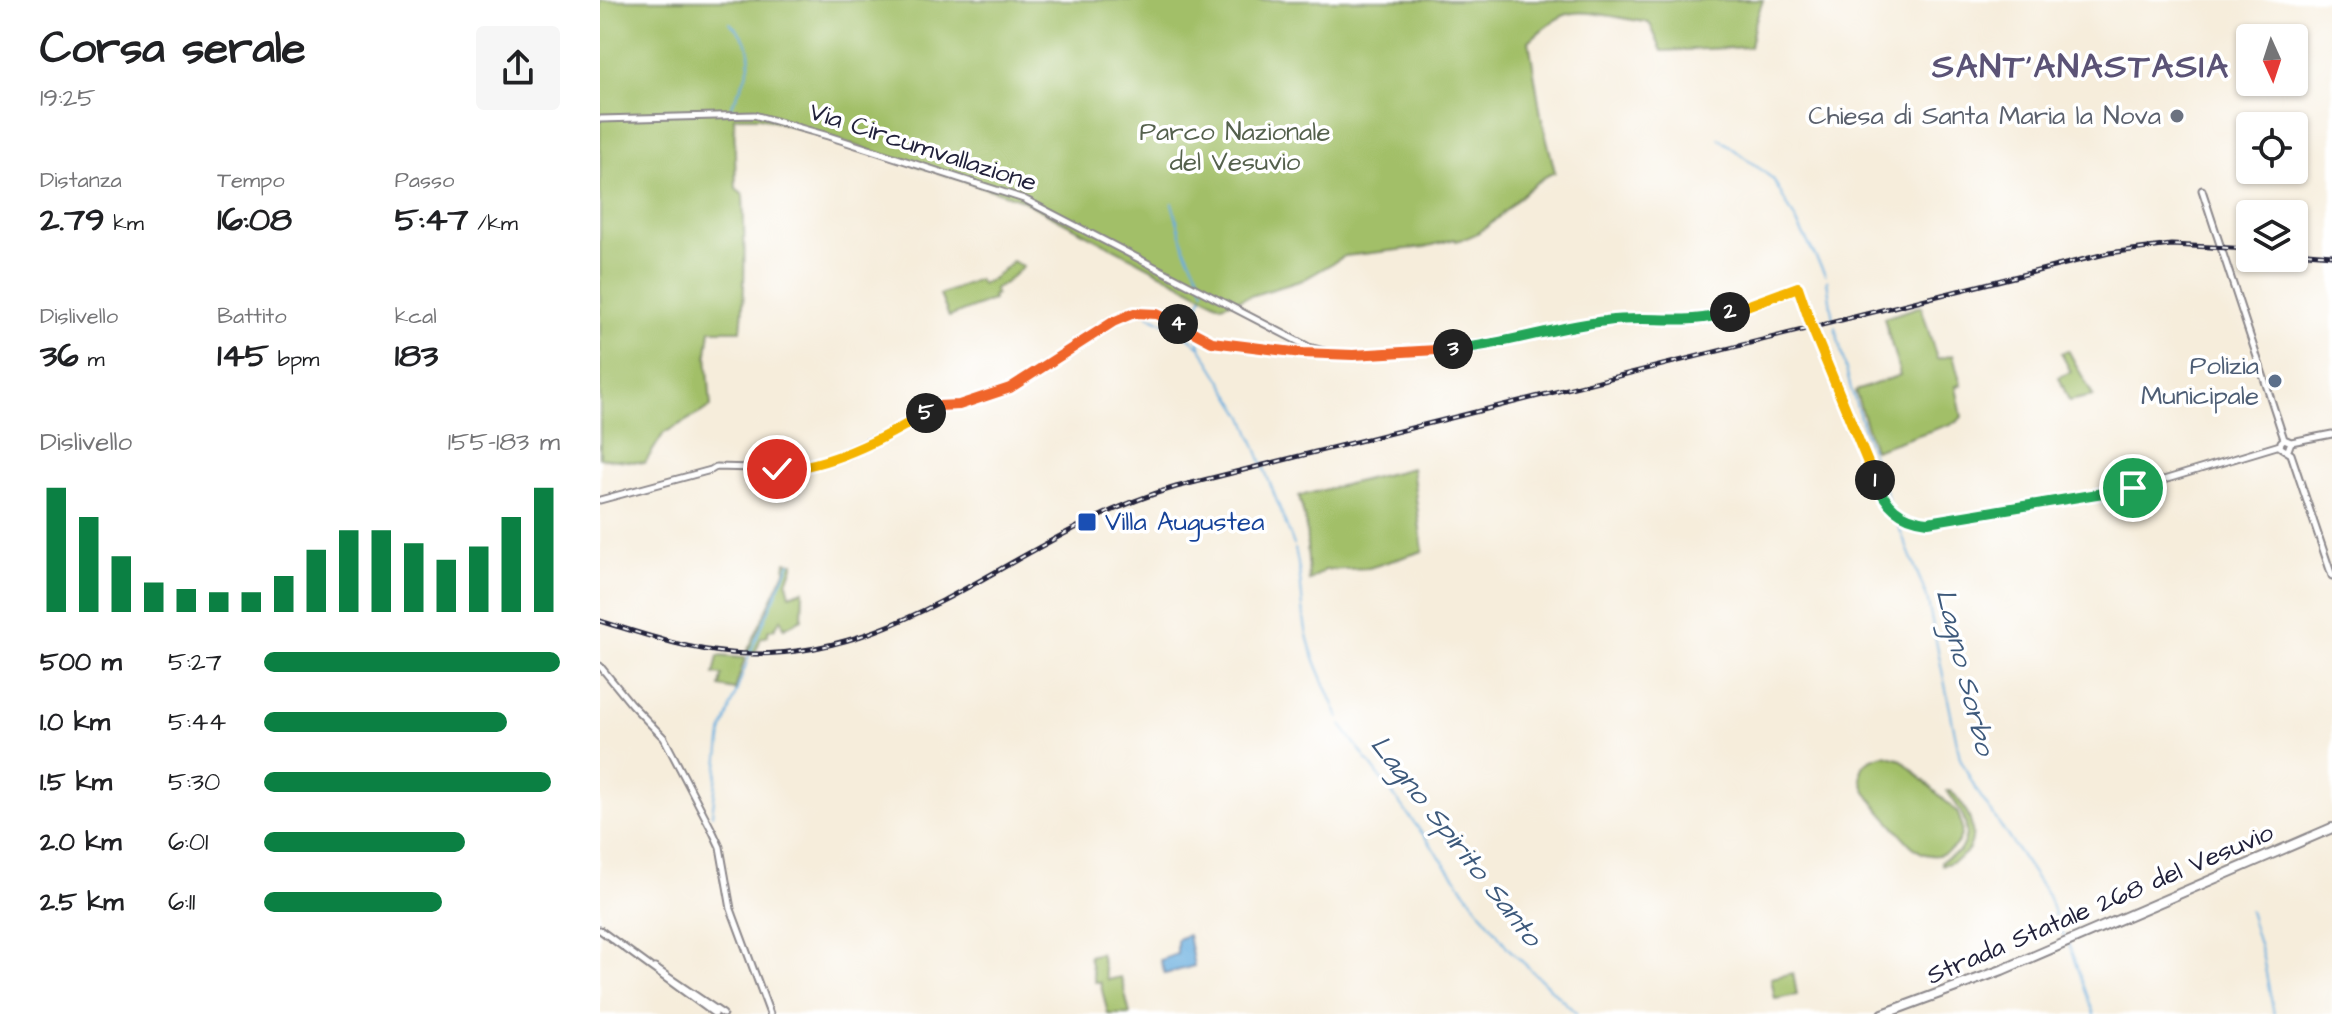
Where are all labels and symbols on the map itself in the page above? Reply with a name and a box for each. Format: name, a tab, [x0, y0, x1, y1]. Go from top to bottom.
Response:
north arrow	[2236, 24, 2308, 96]
district label: SANT'ANASTASIA	[1931, 43, 2230, 91]
street label: Via Circumvallazione	[805, 93, 1041, 201]
place label: Chiesa di Santa Maria la Nova	[1808, 98, 2161, 134]
marker: Chiesa di Santa Maria la Nova	[2168, 107, 2186, 125]
park label: Parco Nazionale del Vesuvio	[1140, 114, 1331, 180]
pin: 2	[1710, 292, 1750, 332]
pin: 4	[1158, 304, 1198, 344]
pin: 3	[1433, 329, 1473, 369]
place label: Polizia Municipale	[2141, 348, 2259, 414]
marker: Polizia Municipale	[2266, 372, 2284, 390]
pin: 5	[906, 393, 946, 433]
pin	[743, 435, 811, 503]
pin	[2099, 454, 2167, 522]
pin: 1	[1855, 460, 1895, 500]
place label: Villa Augustea	[1105, 504, 1264, 542]
marker: Villa Augustea	[1076, 511, 1098, 533]
water label: Lagno Sorbo	[1925, 585, 2005, 761]
water label: Lagno Spirito Santo	[1360, 727, 1552, 957]
street label: Strada Statale 268 del Vesuvio	[1921, 814, 2279, 994]

